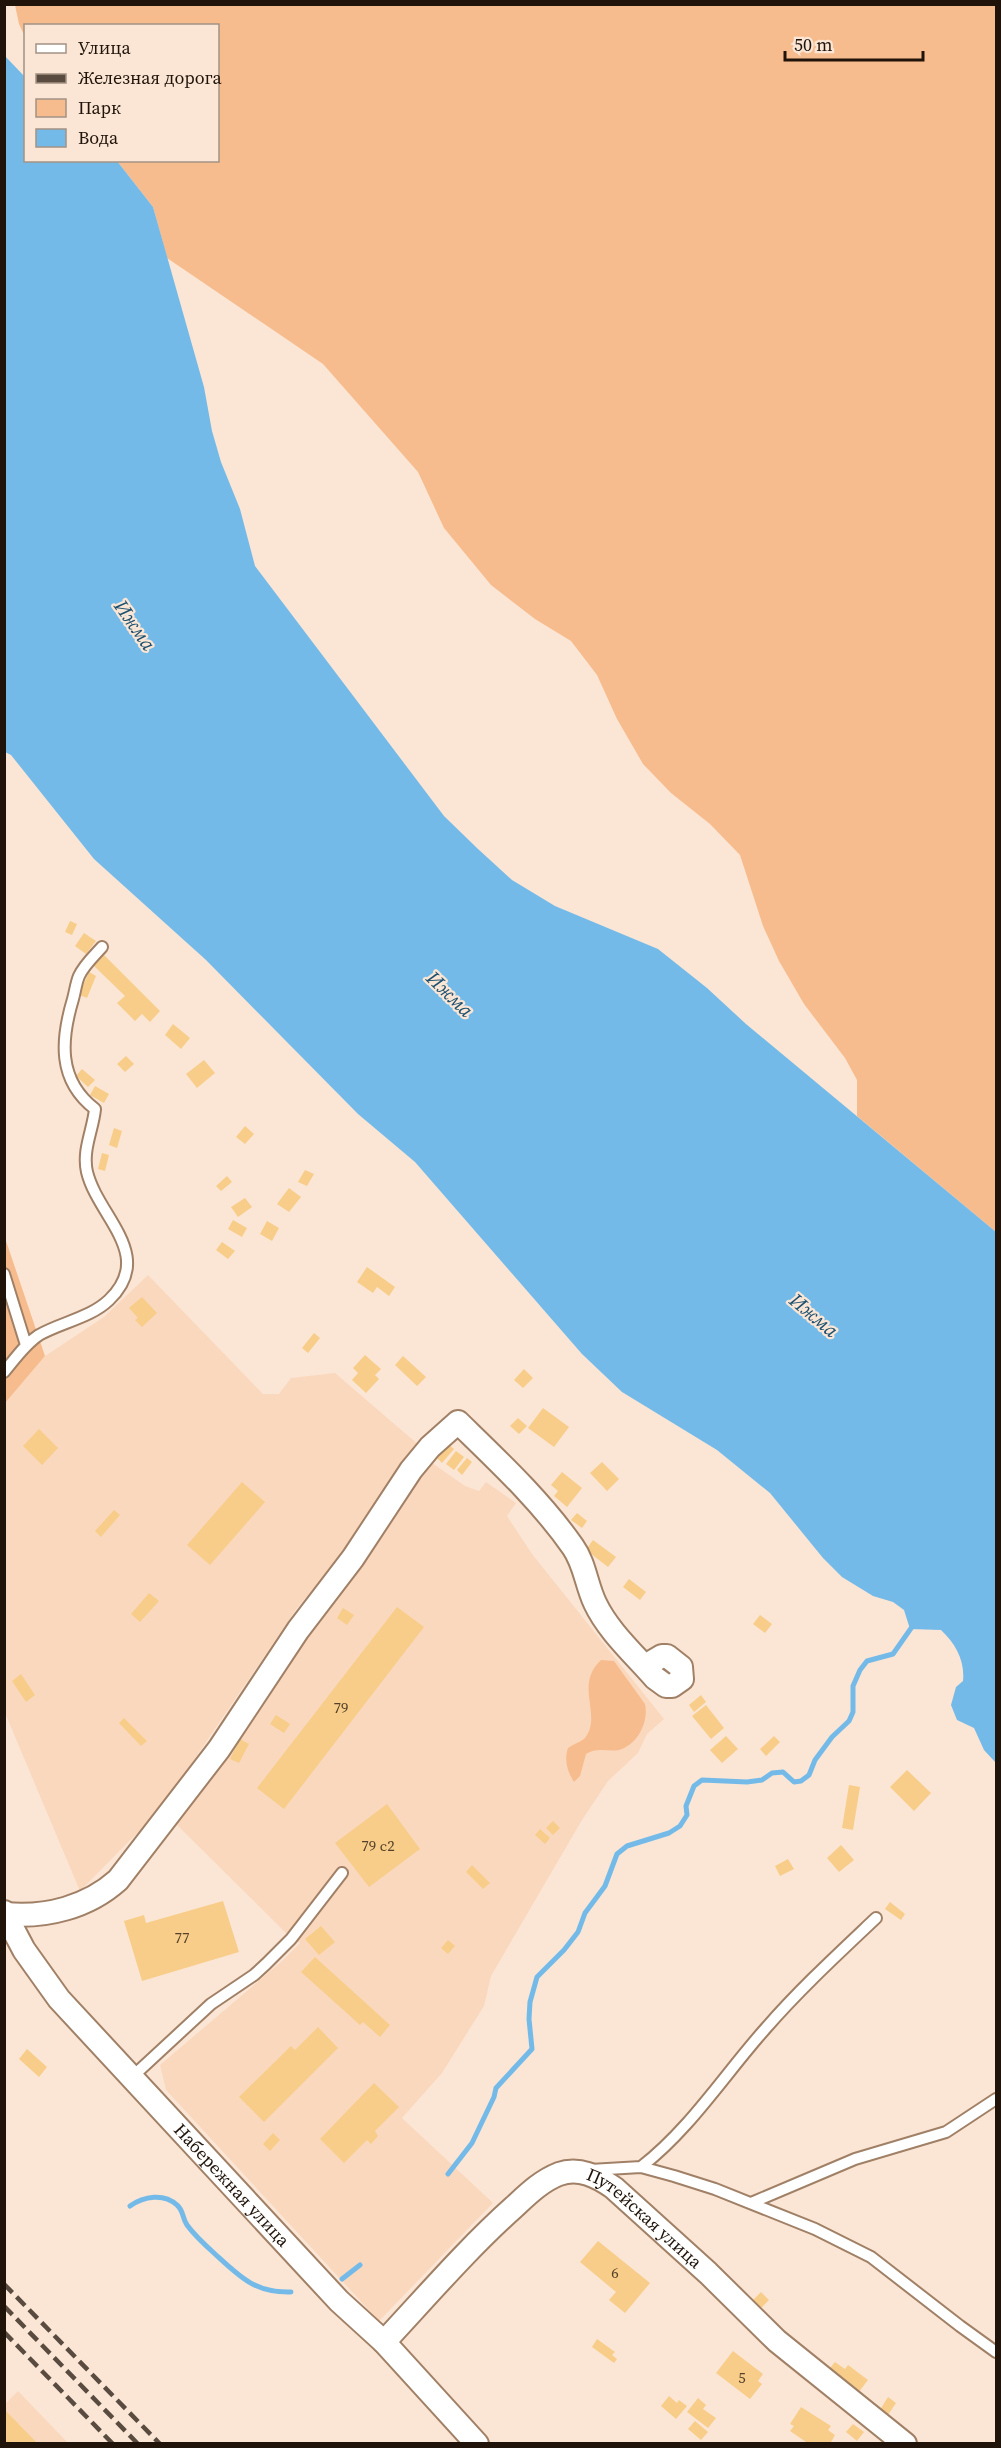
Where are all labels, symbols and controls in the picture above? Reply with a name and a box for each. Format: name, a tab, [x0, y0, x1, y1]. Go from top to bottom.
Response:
legend	[24, 24, 219, 162]
scale bar	[785, 24, 923, 62]
text: 50 m	[794, 32, 832, 57]
text: Улица	[78, 35, 131, 60]
text: Железная дорога	[78, 65, 223, 90]
text: Парк	[78, 95, 121, 120]
text: Вода	[78, 125, 119, 150]
water label: Ижма	[107, 593, 163, 656]
water label: Ижма	[419, 964, 480, 1024]
water label: Ижма	[783, 1286, 845, 1344]
house number: 79	[333, 1697, 349, 1718]
house number: 79 с2	[361, 1835, 395, 1856]
house number: 77	[174, 1927, 190, 1948]
street label: Набережная улица	[168, 2118, 296, 2253]
street label: Путейская улица	[583, 2162, 708, 2274]
house number: 6	[611, 2262, 619, 2283]
house number: 5	[738, 2367, 746, 2388]

